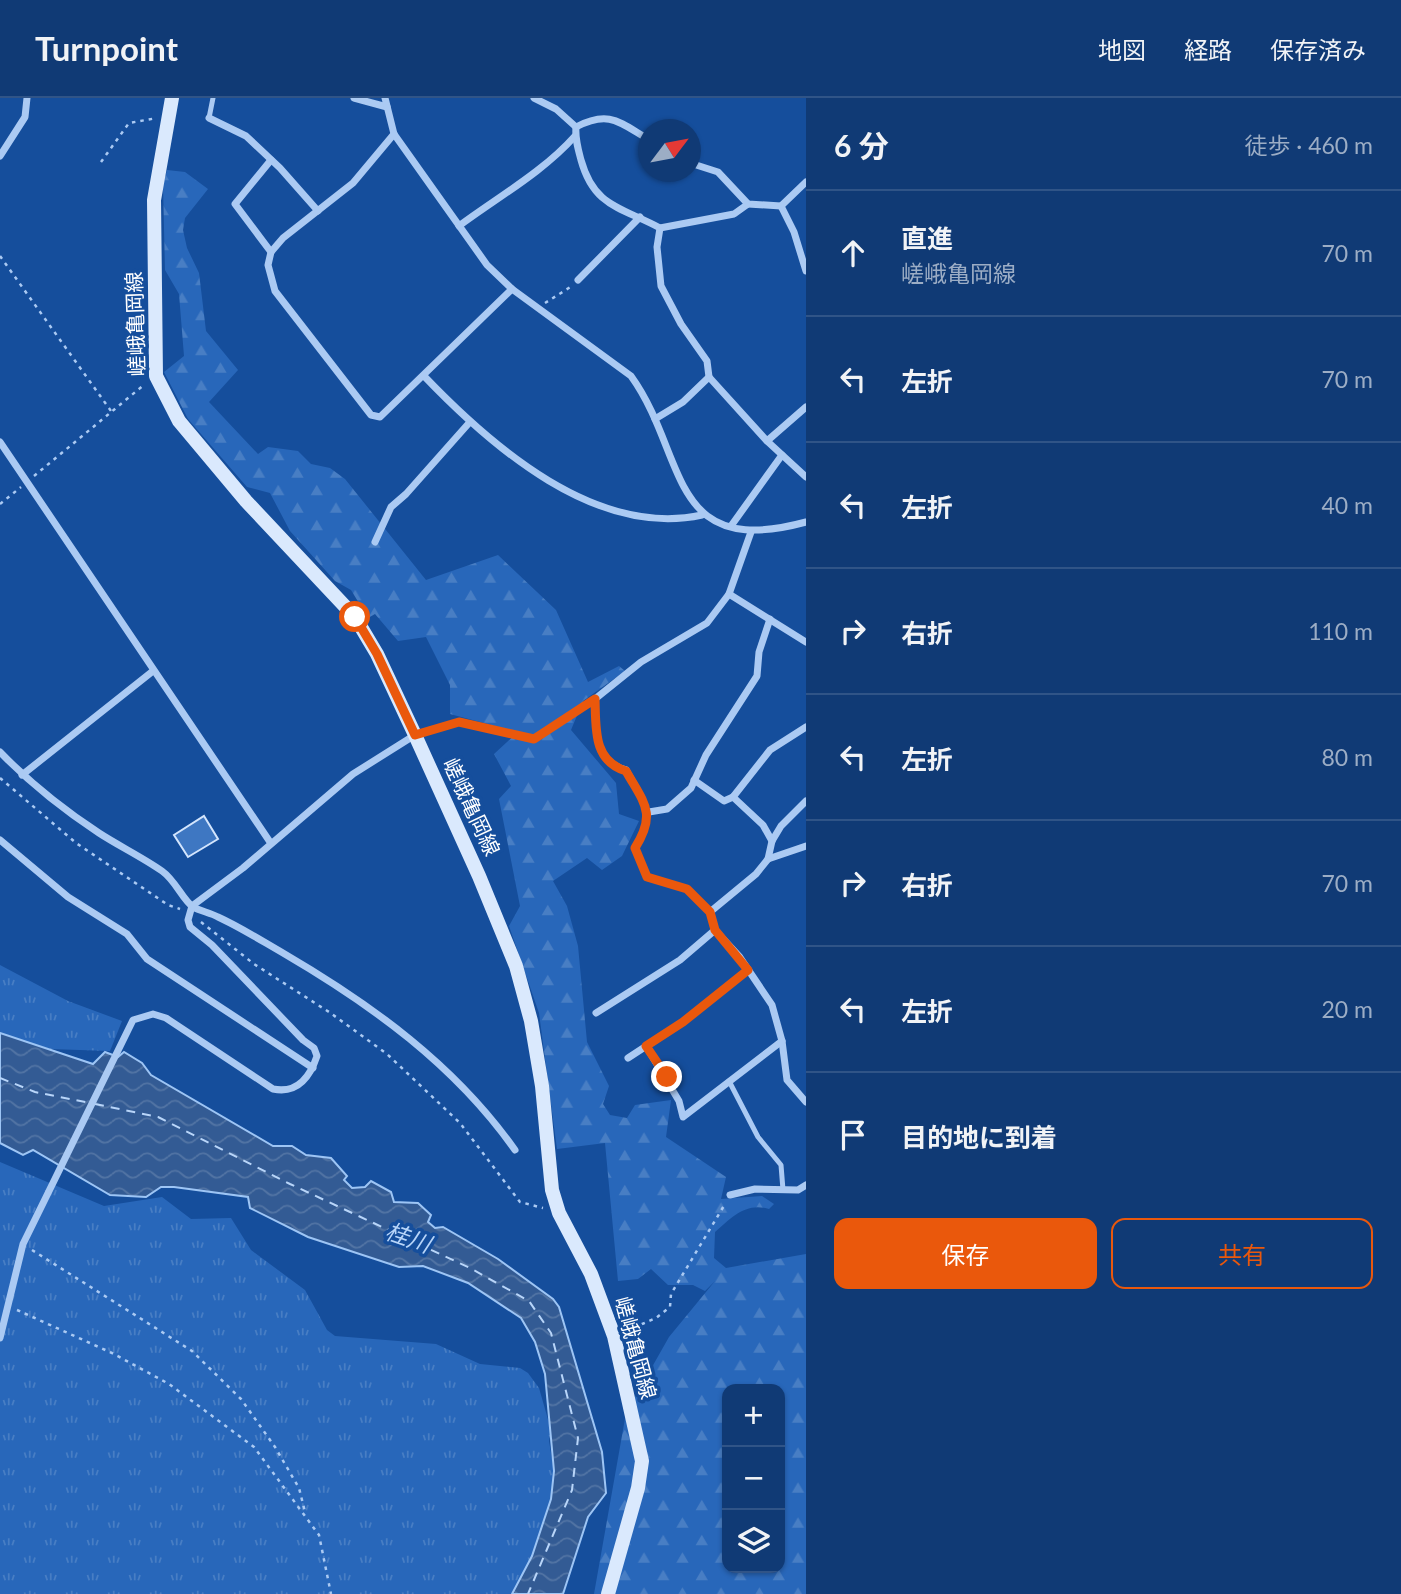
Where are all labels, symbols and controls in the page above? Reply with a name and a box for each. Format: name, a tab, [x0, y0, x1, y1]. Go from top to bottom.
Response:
text: Turnpoint	[35, 28, 178, 68]
text: 地図	[1098, 35, 1146, 64]
text: 経路	[1184, 35, 1232, 64]
text: 保存済み	[1270, 35, 1366, 64]
north arrow	[638, 119, 701, 182]
text: 6 分	[834, 127, 889, 163]
text: 徒歩 · 460 m	[1244, 131, 1373, 159]
text: 直進	[901, 222, 953, 254]
icon: ahead	[834, 234, 872, 272]
text: 70 m	[1322, 239, 1373, 267]
text: 嵯峨亀岡線	[901, 259, 1016, 287]
street label: 嵯峨亀岡線	[120, 271, 149, 377]
icon: left	[834, 360, 872, 398]
text: 左折	[901, 365, 953, 397]
text: 70 m	[1322, 365, 1373, 393]
icon: left	[834, 486, 872, 524]
text: 左折	[901, 491, 953, 523]
text: 40 m	[1322, 491, 1373, 519]
route start	[339, 601, 370, 632]
icon: right	[834, 612, 872, 650]
text: 右折	[901, 617, 953, 649]
text: 110 m	[1308, 617, 1373, 645]
icon: left	[834, 738, 872, 776]
text: 左折	[901, 743, 953, 775]
text: 80 m	[1322, 743, 1373, 771]
street label: 嵯峨亀岡線	[439, 754, 506, 859]
icon: right	[834, 864, 872, 902]
text: 右折	[901, 869, 953, 901]
text: 70 m	[1322, 869, 1373, 897]
icon: left	[834, 990, 872, 1028]
text: 左折	[901, 995, 953, 1027]
text: 20 m	[1322, 995, 1373, 1023]
route end	[651, 1061, 682, 1092]
icon: arrive	[834, 1116, 872, 1154]
text: 目的地に到着	[901, 1121, 1057, 1153]
water label: 桂川	[382, 1216, 437, 1259]
button: 保存	[834, 1218, 1097, 1289]
button: 共有	[1111, 1218, 1373, 1289]
street label: 嵯峨亀岡線	[611, 1294, 662, 1402]
map controls	[722, 1384, 785, 1573]
button: +	[722, 1384, 785, 1447]
button: −	[722, 1447, 785, 1510]
button: layers	[722, 1510, 785, 1573]

